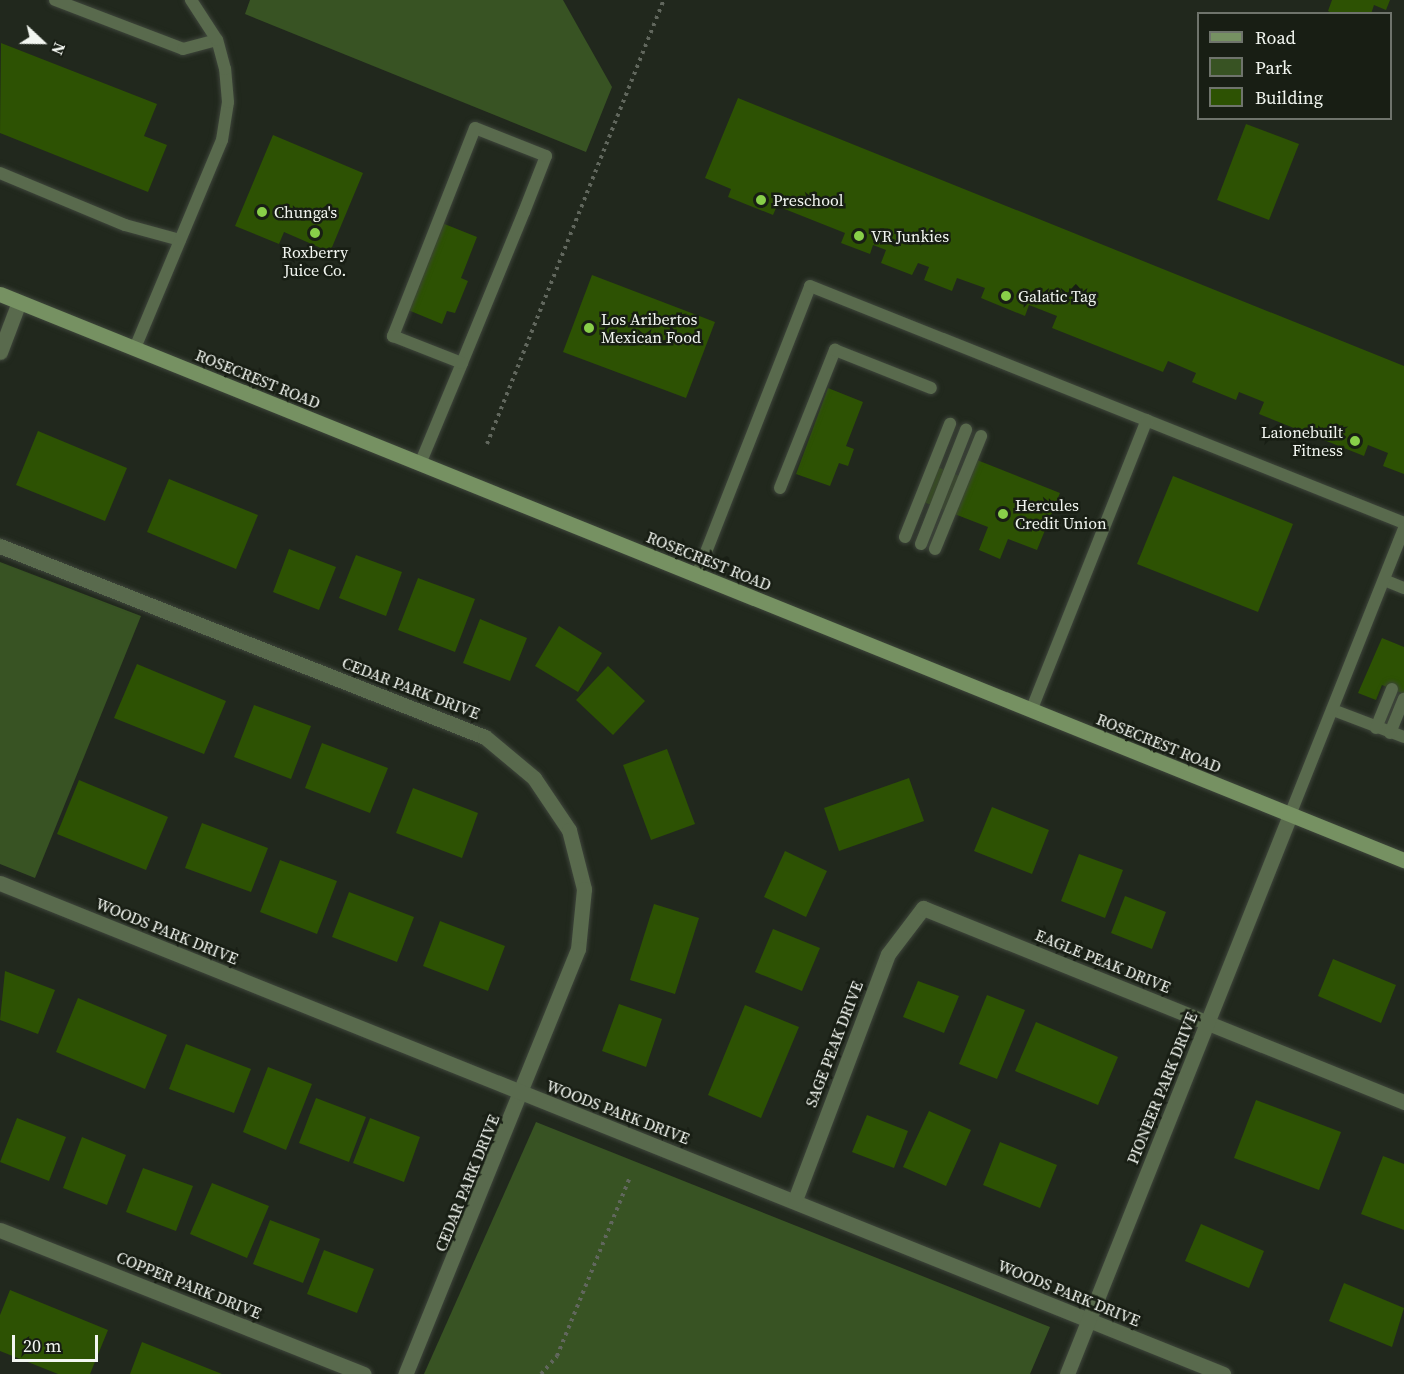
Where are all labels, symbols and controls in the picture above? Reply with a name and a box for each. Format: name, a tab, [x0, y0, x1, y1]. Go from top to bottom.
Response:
north arrow	[12, 12, 72, 72]
legend	[1197, 12, 1392, 120]
text: Road	[1255, 25, 1296, 50]
text: N	[46, 39, 71, 58]
text: Park	[1255, 55, 1292, 80]
text: Building	[1255, 85, 1323, 110]
place label: Preschool	[773, 190, 843, 210]
marker: Preschool	[754, 193, 768, 207]
place label: Chunga's	[274, 202, 337, 222]
marker: Chunga's	[255, 205, 269, 219]
marker: Roxberry Juice Co.	[308, 226, 322, 240]
place label: VR Junkies	[871, 226, 949, 246]
marker: VR Junkies	[852, 229, 866, 243]
place label: Roxberry Juice Co.	[282, 242, 348, 280]
place label: Galatic Tag	[1018, 286, 1097, 306]
marker: Galatic Tag	[999, 289, 1013, 303]
place label: Los Aribertos Mexican Food	[601, 309, 701, 347]
marker: Los Aribertos Mexican Food	[582, 321, 596, 335]
street label: ROSECREST ROAD	[193, 345, 323, 413]
place label: Laionebuilt Fitness	[1261, 422, 1343, 460]
marker: Laionebuilt Fitness	[1348, 434, 1362, 448]
place label: Hercules Credit Union	[1015, 495, 1107, 533]
marker: Hercules Credit Union	[996, 507, 1010, 521]
street label: ROSECREST ROAD	[644, 527, 774, 595]
street label: CEDAR PARK DRIVE	[339, 653, 483, 723]
street label: ROSECREST ROAD	[1094, 709, 1224, 777]
street label: WOODS PARK DRIVE	[93, 894, 241, 968]
street label: EAGLE PEAK DRIVE	[1032, 925, 1174, 997]
street label: SAGE PEAK DRIVE	[801, 978, 867, 1110]
street label: PIONEER PARK DRIVE	[1123, 1009, 1201, 1167]
street label: WOODS PARK DRIVE	[544, 1076, 692, 1148]
street label: CEDAR PARK DRIVE	[431, 1112, 503, 1254]
street label: COPPER PARK DRIVE	[114, 1247, 264, 1323]
street label: WOODS PARK DRIVE	[995, 1256, 1143, 1330]
scale bar	[15, 1323, 100, 1361]
text: 20 m	[23, 1333, 61, 1358]

